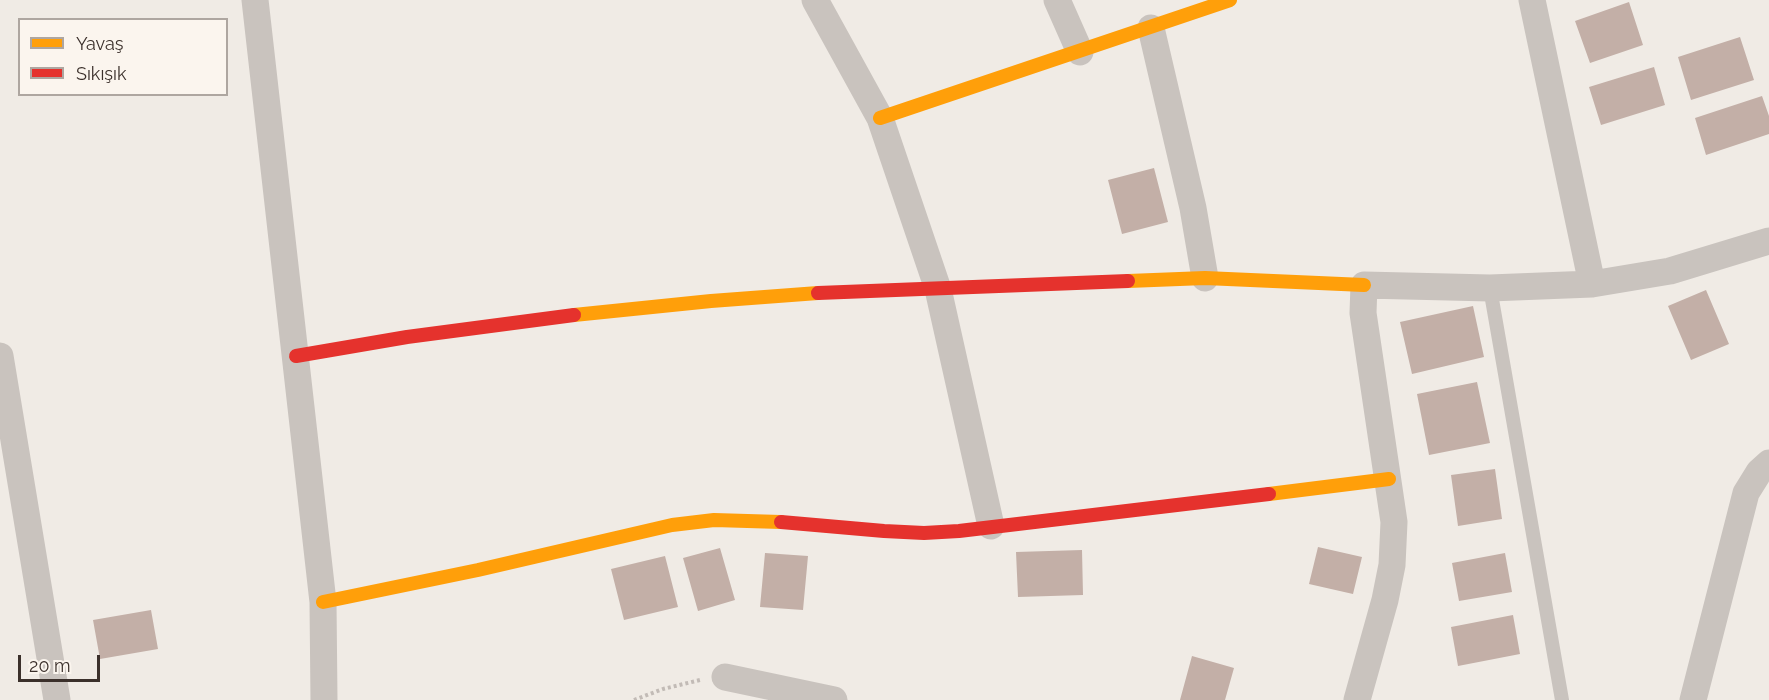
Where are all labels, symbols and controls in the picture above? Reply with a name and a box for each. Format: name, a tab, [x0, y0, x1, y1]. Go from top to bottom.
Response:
legend	[18, 18, 228, 96]
text: Yavaş	[76, 33, 123, 54]
text: Sıkışık	[76, 63, 126, 84]
scale bar	[21, 643, 104, 681]
text: 20 m	[29, 655, 71, 676]

